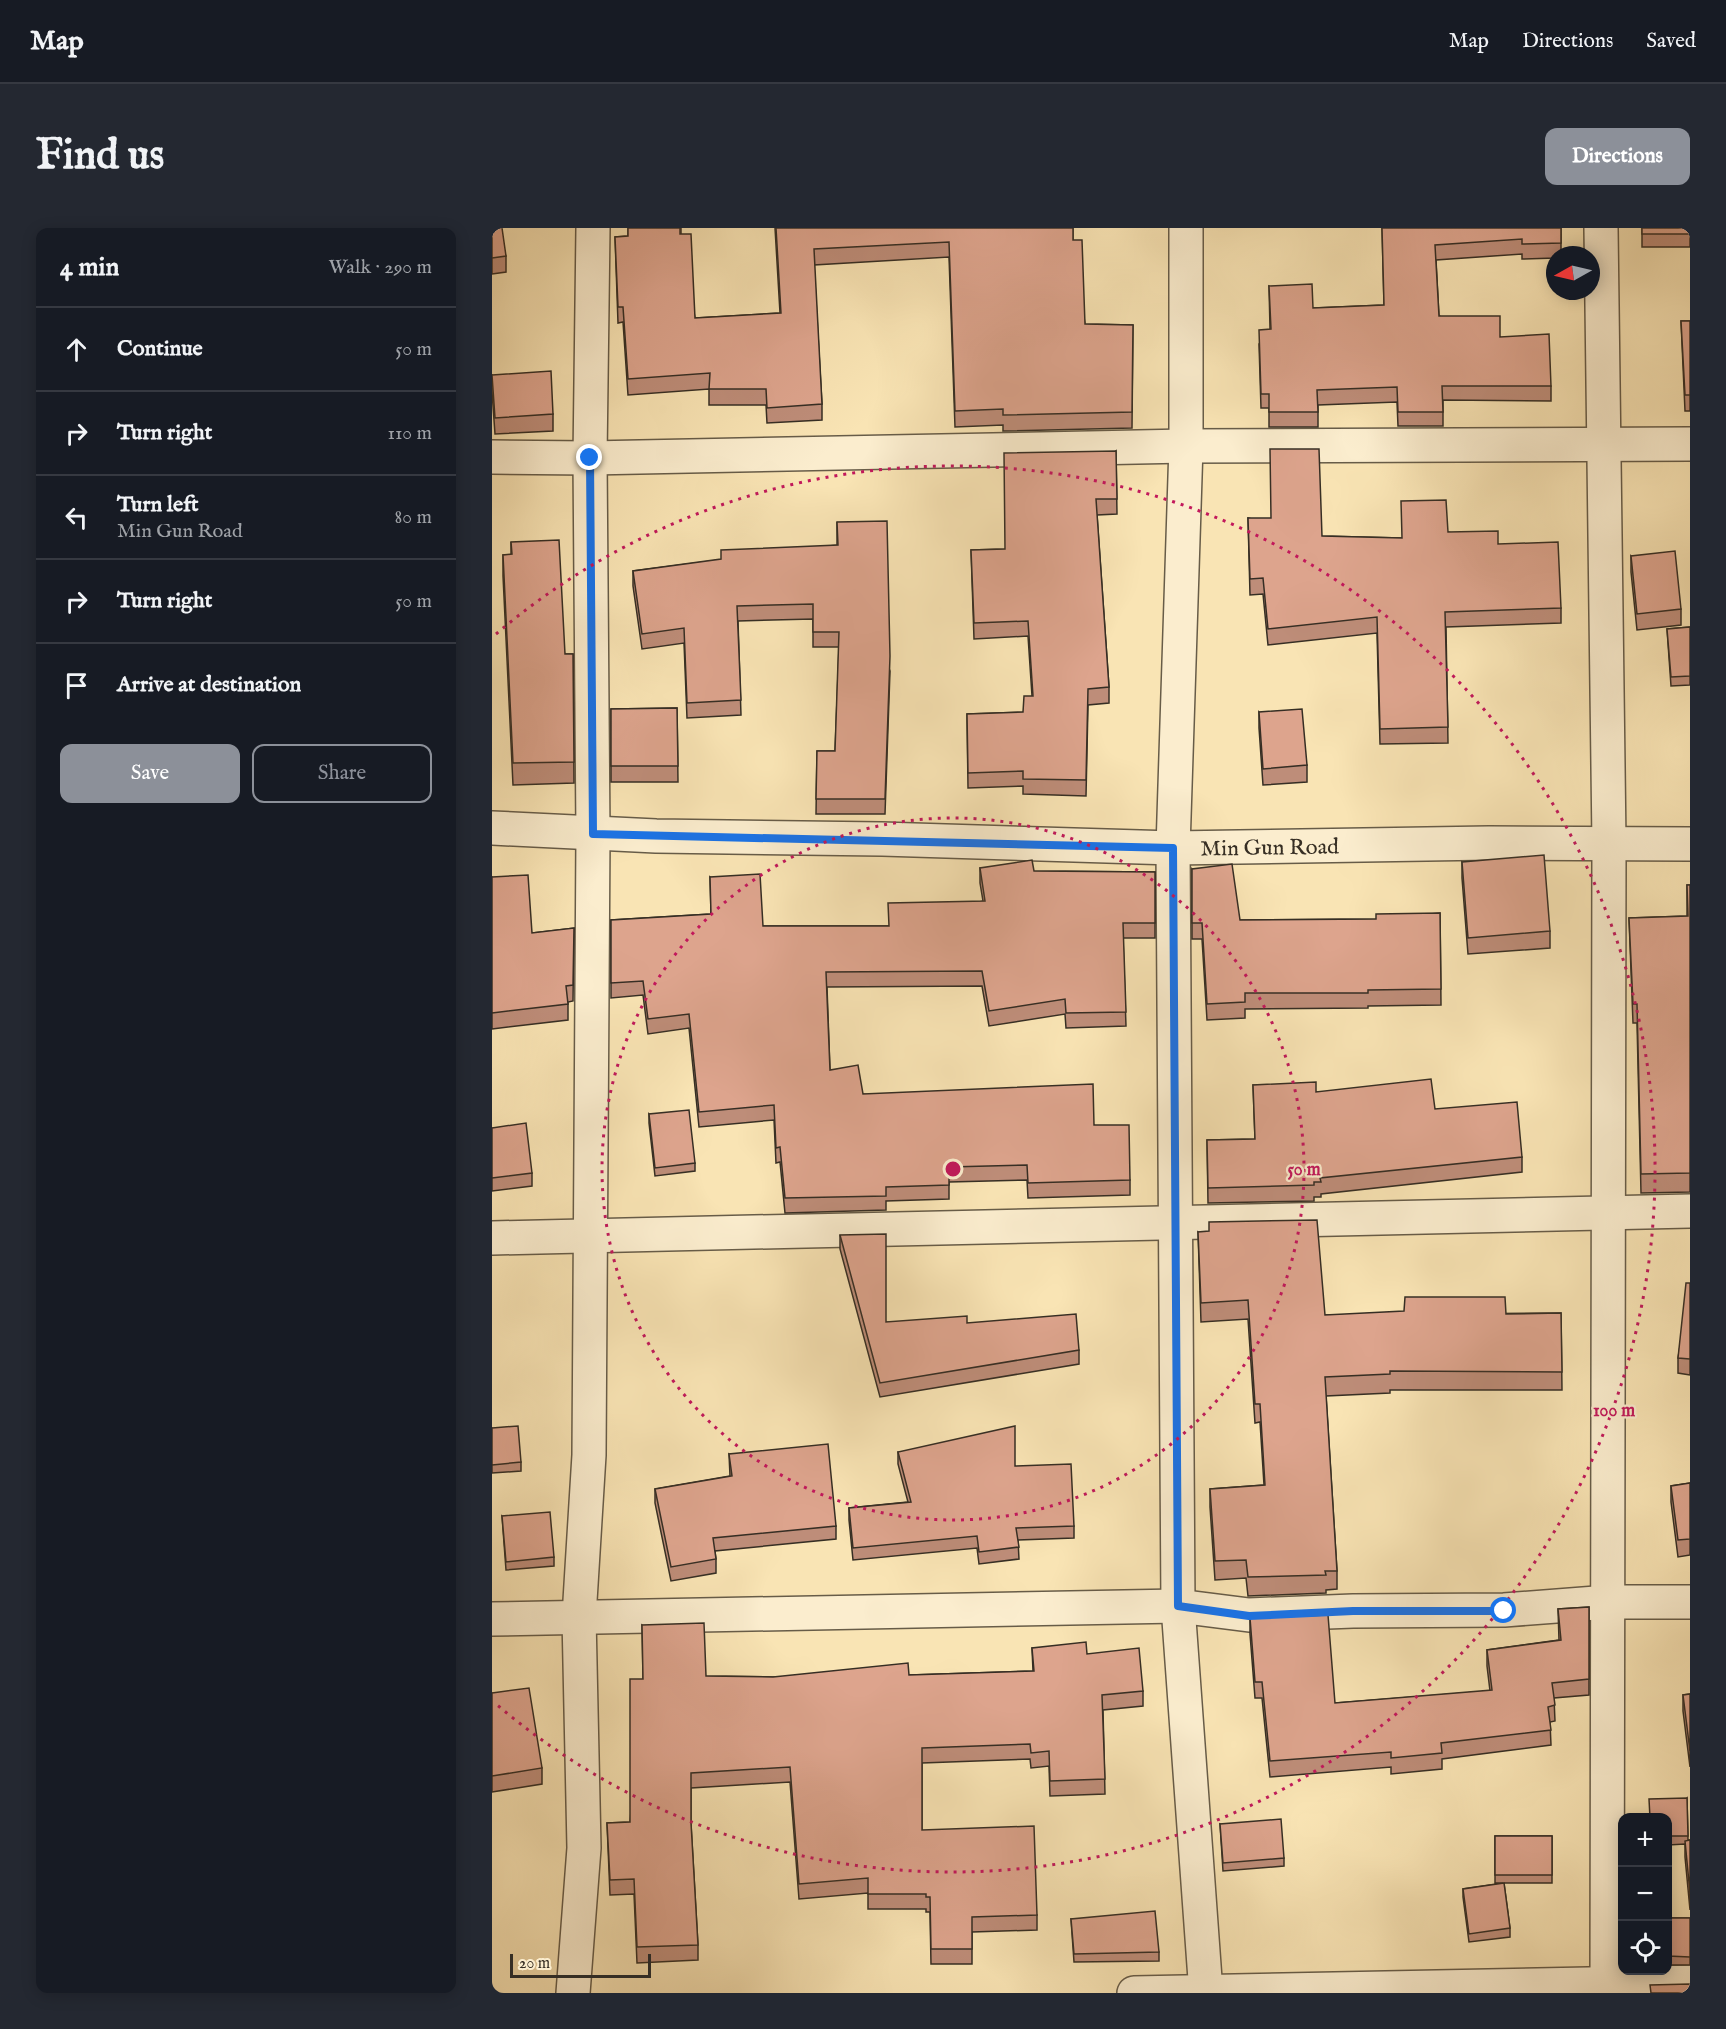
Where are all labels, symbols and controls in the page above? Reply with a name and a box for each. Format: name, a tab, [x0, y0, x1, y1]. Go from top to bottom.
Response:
text: Map	[30, 24, 84, 59]
text: Map	[1449, 28, 1489, 55]
text: Directions	[1522, 28, 1613, 55]
text: Saved	[1646, 28, 1696, 55]
button: Directions	[1545, 128, 1690, 185]
text: Find us	[36, 130, 164, 183]
north arrow	[1546, 246, 1600, 300]
text: 4 min	[60, 251, 119, 284]
text: Walk · 290 m	[328, 255, 432, 280]
icon: ahead	[60, 333, 93, 366]
text: Continue	[117, 335, 203, 363]
text: 50 m	[395, 337, 432, 362]
icon: right	[60, 417, 93, 450]
text: Turn right	[117, 419, 212, 447]
text: 110 m	[388, 421, 432, 446]
route end	[576, 444, 602, 470]
text: Turn left	[117, 491, 199, 519]
icon: left	[60, 501, 93, 534]
text: 80 m	[395, 505, 432, 530]
text: Min Gun Road	[117, 519, 243, 544]
icon: right	[60, 585, 93, 618]
text: Turn right	[117, 587, 212, 615]
text: 50 m	[395, 589, 432, 614]
icon: arrive	[60, 669, 93, 702]
text: Arrive at destination	[117, 671, 301, 699]
button: Save	[60, 744, 240, 803]
button: Share	[252, 744, 432, 803]
street label: Min Gun Road	[1200, 833, 1339, 864]
centre of rings	[943, 1159, 963, 1179]
text: 50 m	[1287, 1159, 1321, 1182]
text: 100 m	[1593, 1400, 1635, 1423]
route start	[1490, 1597, 1516, 1623]
map controls	[1618, 1813, 1672, 1975]
button: +	[1618, 1813, 1672, 1867]
button: −	[1618, 1867, 1672, 1921]
button: locate	[1618, 1921, 1672, 1975]
scale bar	[510, 1951, 651, 1978]
text: 20 m	[519, 1954, 550, 1974]

